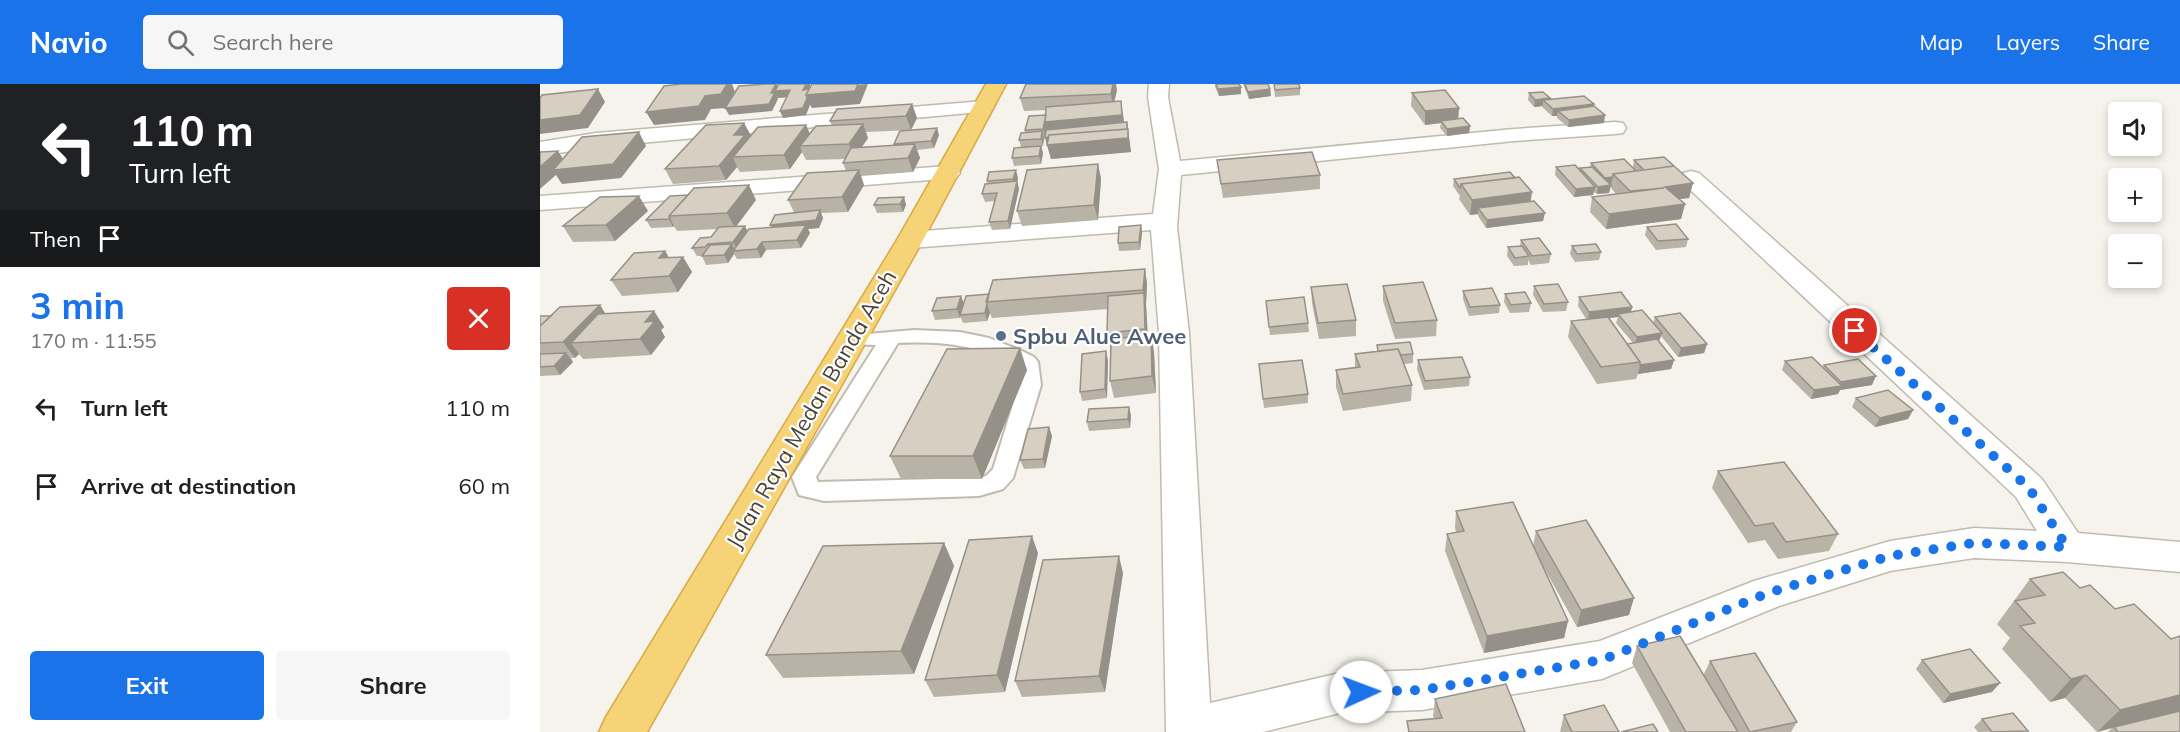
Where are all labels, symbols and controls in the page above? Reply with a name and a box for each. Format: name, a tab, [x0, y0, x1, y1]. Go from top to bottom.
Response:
search box	[143, 15, 563, 69]
text: Navio	[30, 25, 107, 60]
icon: search	[164, 26, 197, 59]
text: Search here	[212, 28, 333, 56]
text: Map	[1920, 29, 1963, 55]
text: Layers	[1996, 29, 2060, 55]
text: Share	[2093, 29, 2150, 55]
map controls	[2108, 102, 2162, 288]
button: sound	[2108, 102, 2162, 156]
text: 110 m	[129, 104, 254, 157]
icon: left	[30, 108, 108, 186]
text: Turn left	[129, 156, 231, 190]
button: +	[2108, 168, 2162, 222]
icon: arrive	[93, 222, 126, 255]
text: Then	[30, 225, 81, 253]
button: −	[2108, 234, 2162, 288]
street label: Jalan Raya Medan Banda Aceh	[720, 265, 902, 553]
text: 3 min	[30, 283, 125, 328]
button: close	[447, 287, 510, 350]
pin	[1829, 305, 1880, 356]
icon: arrive	[1838, 314, 1871, 347]
place label: Spbu Alue Awee	[1013, 322, 1186, 350]
text: 170 m · 11:55	[30, 328, 156, 353]
marker: Spbu Alue Awee	[994, 329, 1008, 343]
icon: left	[30, 392, 63, 425]
text: Turn left	[81, 394, 168, 422]
text: 110 m	[445, 394, 510, 422]
icon: arrive	[30, 470, 63, 503]
text: Arrive at destination	[81, 472, 296, 500]
text: 60 m	[459, 472, 510, 500]
button: Exit	[30, 651, 264, 720]
button: Share	[276, 651, 510, 720]
position arrow	[1329, 660, 1393, 724]

